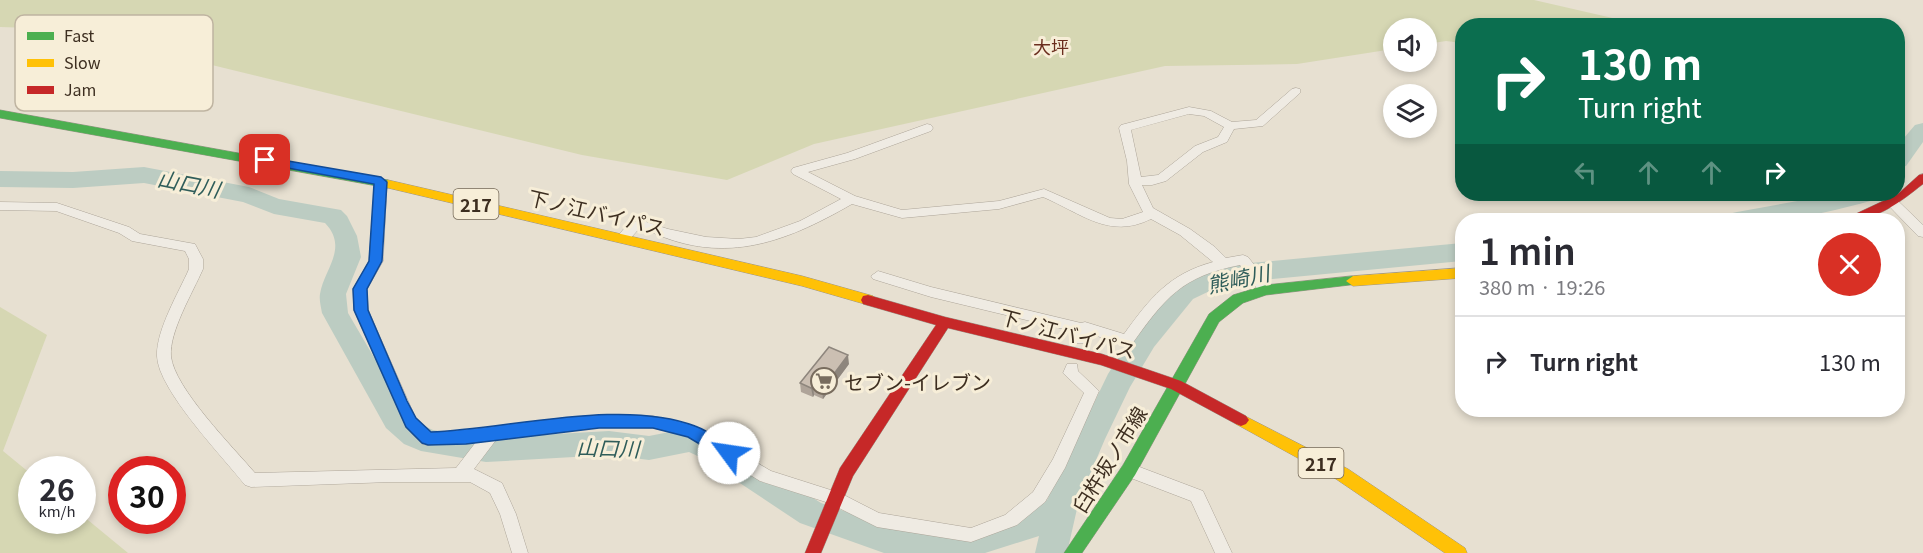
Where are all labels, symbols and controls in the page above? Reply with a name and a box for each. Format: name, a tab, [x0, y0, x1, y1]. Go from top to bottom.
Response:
legend	[15, 15, 213, 111]
map controls	[1383, 18, 1437, 138]
button: sound	[1383, 18, 1437, 72]
text: Fast	[64, 23, 94, 47]
text: 130 m	[1578, 31, 1702, 92]
district label: 大坪	[1033, 33, 1069, 59]
icon: right	[1479, 42, 1557, 120]
text: Slow	[64, 50, 101, 74]
text: Jam	[64, 77, 96, 101]
button: layers	[1383, 84, 1437, 138]
text: Turn right	[1578, 87, 1702, 126]
pin	[239, 134, 290, 185]
icon: arrive	[248, 143, 281, 176]
icon: left	[1569, 156, 1602, 189]
icon: ahead	[1632, 156, 1665, 189]
icon: ahead	[1695, 156, 1728, 189]
icon: right	[1758, 156, 1791, 189]
water label: 山口川	[155, 162, 225, 204]
street label: 下ノ江バイパス	[526, 182, 668, 242]
road number: 217	[454, 189, 498, 219]
text: 1 min	[1479, 223, 1576, 275]
button: close	[1818, 233, 1881, 296]
water label: 熊崎川	[1204, 256, 1274, 299]
text: 380 m · 19:26	[1479, 272, 1605, 301]
street label: 下ノ江バイパス	[997, 301, 1139, 365]
icon: right	[1479, 345, 1512, 378]
text: Turn right	[1530, 345, 1638, 377]
text: 130 m	[1819, 345, 1881, 377]
supermarket icon: セブン-イレブン	[809, 366, 839, 396]
place label: セブン-イレブン	[844, 367, 991, 396]
street label: 臼杵坂ノ市線	[1065, 400, 1153, 518]
position arrow	[697, 421, 761, 485]
water label: 山口川	[576, 431, 642, 463]
road number: 217	[1298, 448, 1344, 478]
speed limit sign: 30	[108, 456, 186, 534]
text: 26	[39, 466, 75, 510]
text: km/h	[38, 500, 76, 521]

